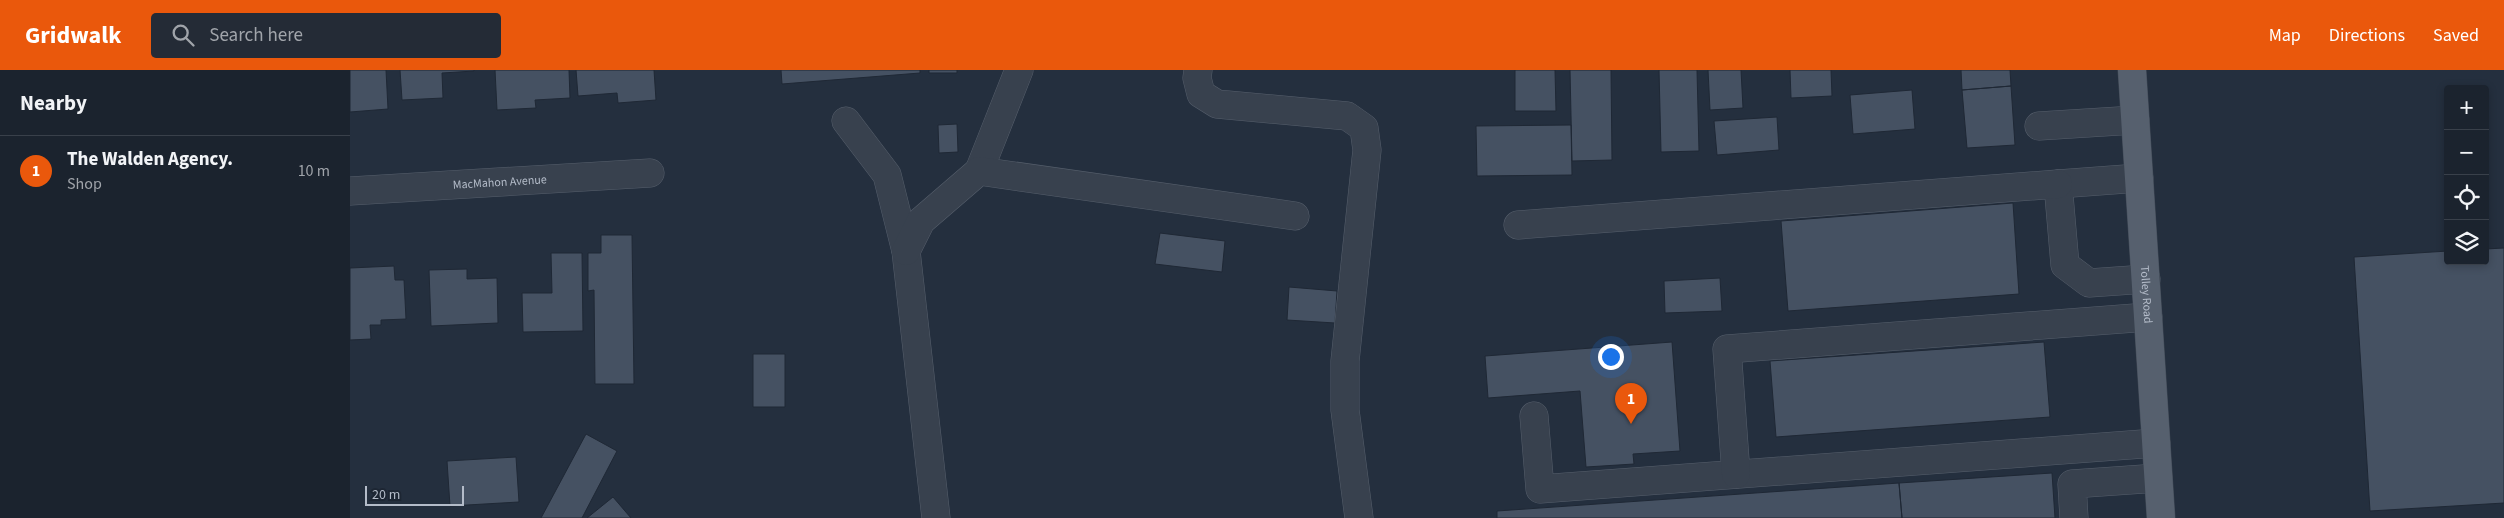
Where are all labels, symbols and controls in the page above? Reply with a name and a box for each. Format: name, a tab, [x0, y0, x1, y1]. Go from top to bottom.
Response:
search box	[151, 13, 501, 58]
text: Gridwalk	[25, 18, 121, 53]
icon: search	[169, 21, 197, 49]
text: Search here	[209, 22, 303, 49]
text: Map	[2269, 23, 2301, 48]
text: Directions	[2329, 23, 2405, 48]
text: Saved	[2433, 23, 2479, 48]
map controls	[2444, 85, 2489, 265]
button: +	[2444, 85, 2489, 130]
text: Nearby	[20, 88, 87, 118]
button: −	[2444, 130, 2489, 175]
text: The Walden Agency.	[67, 146, 233, 173]
text: 1	[32, 160, 40, 182]
text: 10 m	[298, 160, 330, 182]
street label: MacMahon Avenue	[452, 171, 547, 194]
text: Shop	[67, 173, 102, 195]
button: locate	[2444, 175, 2489, 220]
button: layers	[2444, 220, 2489, 265]
street label: Tolley Road	[2136, 265, 2156, 324]
your location	[1598, 344, 1624, 370]
pin: 1	[1615, 383, 1647, 424]
scale bar	[365, 483, 464, 506]
text: 20 m	[372, 485, 400, 505]

